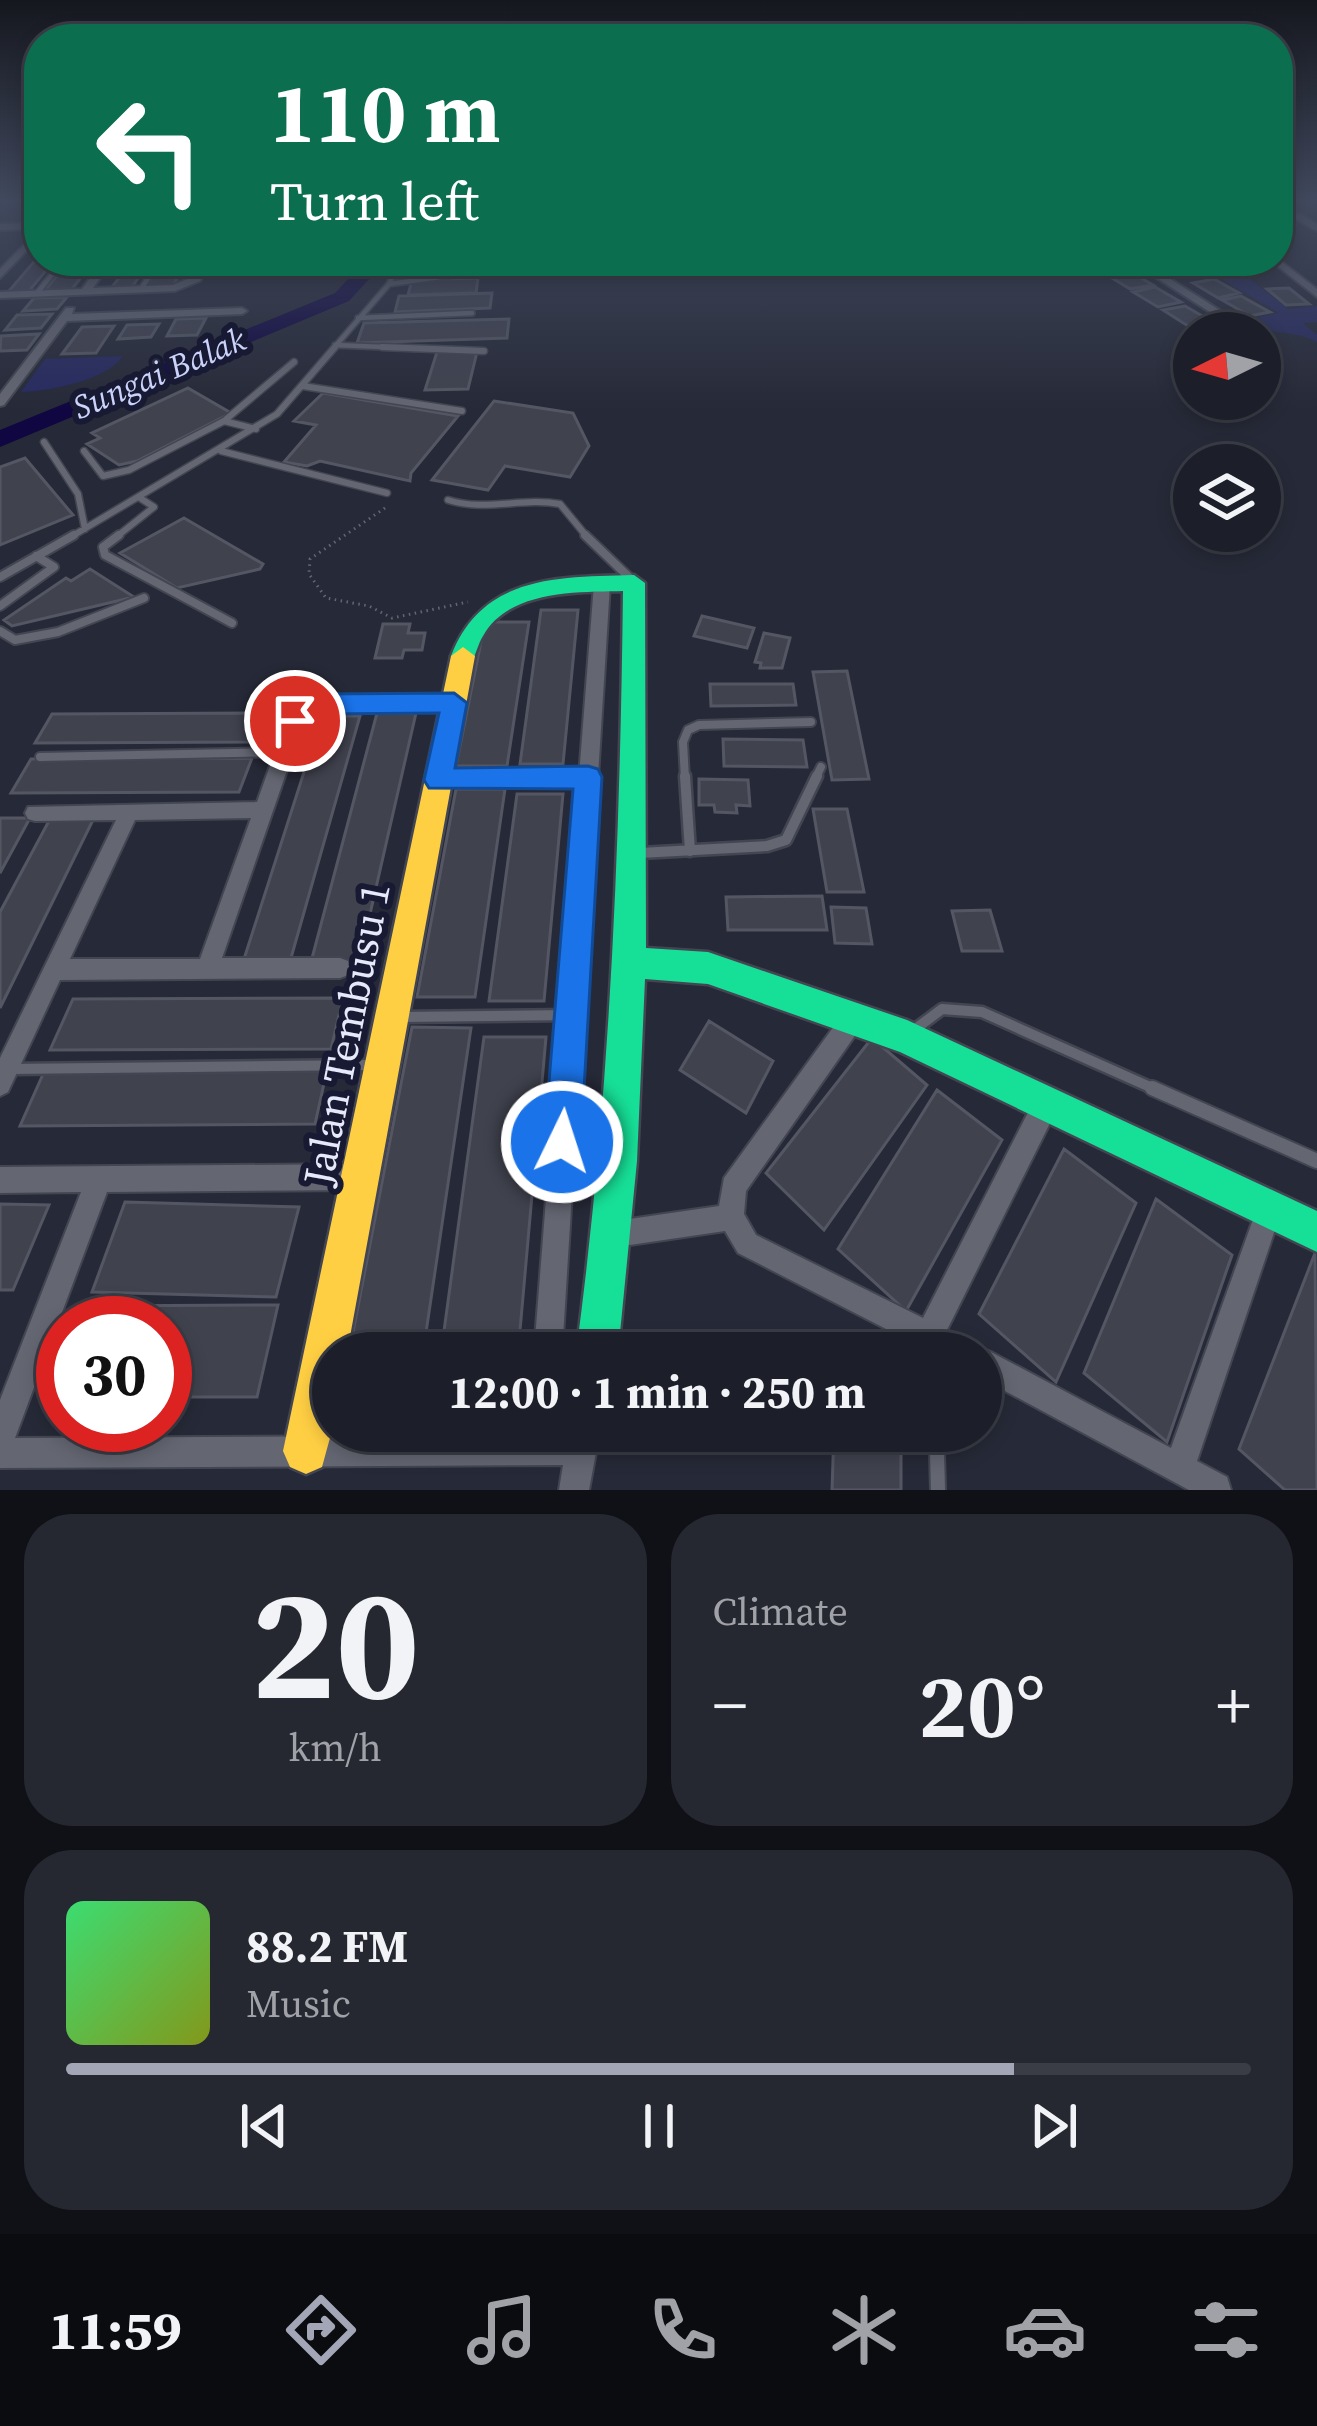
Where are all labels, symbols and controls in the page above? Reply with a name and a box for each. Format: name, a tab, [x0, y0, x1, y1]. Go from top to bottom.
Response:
text: 110 m	[270, 55, 501, 170]
icon: left	[72, 72, 228, 228]
text: Turn left	[270, 164, 479, 238]
north arrow	[1173, 312, 1281, 420]
map controls	[1173, 312, 1281, 552]
water label: Sungai Balak	[66, 316, 253, 430]
button: layers	[1173, 444, 1281, 552]
pin	[244, 670, 346, 772]
icon: arrive	[262, 688, 328, 754]
street label: Jalan Tembusu 1	[288, 878, 404, 1191]
position arrow	[499, 1079, 625, 1205]
speed limit sign: 30	[36, 1296, 192, 1452]
text: 12:00 · 1 min · 250 m	[449, 1361, 865, 1423]
text: 20	[251, 1536, 420, 1750]
text: Climate	[713, 1585, 848, 1638]
text: 20°	[918, 1644, 1045, 1767]
text: −	[713, 1660, 747, 1750]
text: +	[1216, 1660, 1251, 1750]
text: km/h	[289, 1721, 382, 1774]
text: 88.2 FM	[246, 1915, 408, 1977]
text: Music	[246, 1977, 351, 2030]
icon: previous	[231, 2093, 297, 2159]
icon: pause	[626, 2093, 692, 2159]
icon: next	[1021, 2093, 1087, 2159]
icon: directions	[279, 2288, 363, 2372]
icon: music	[460, 2288, 544, 2372]
icon: phone	[641, 2288, 725, 2372]
icon: climate	[822, 2288, 906, 2372]
icon: car	[1003, 2288, 1087, 2372]
icon: filters	[1184, 2288, 1268, 2372]
text: 11:59	[49, 2293, 182, 2367]

